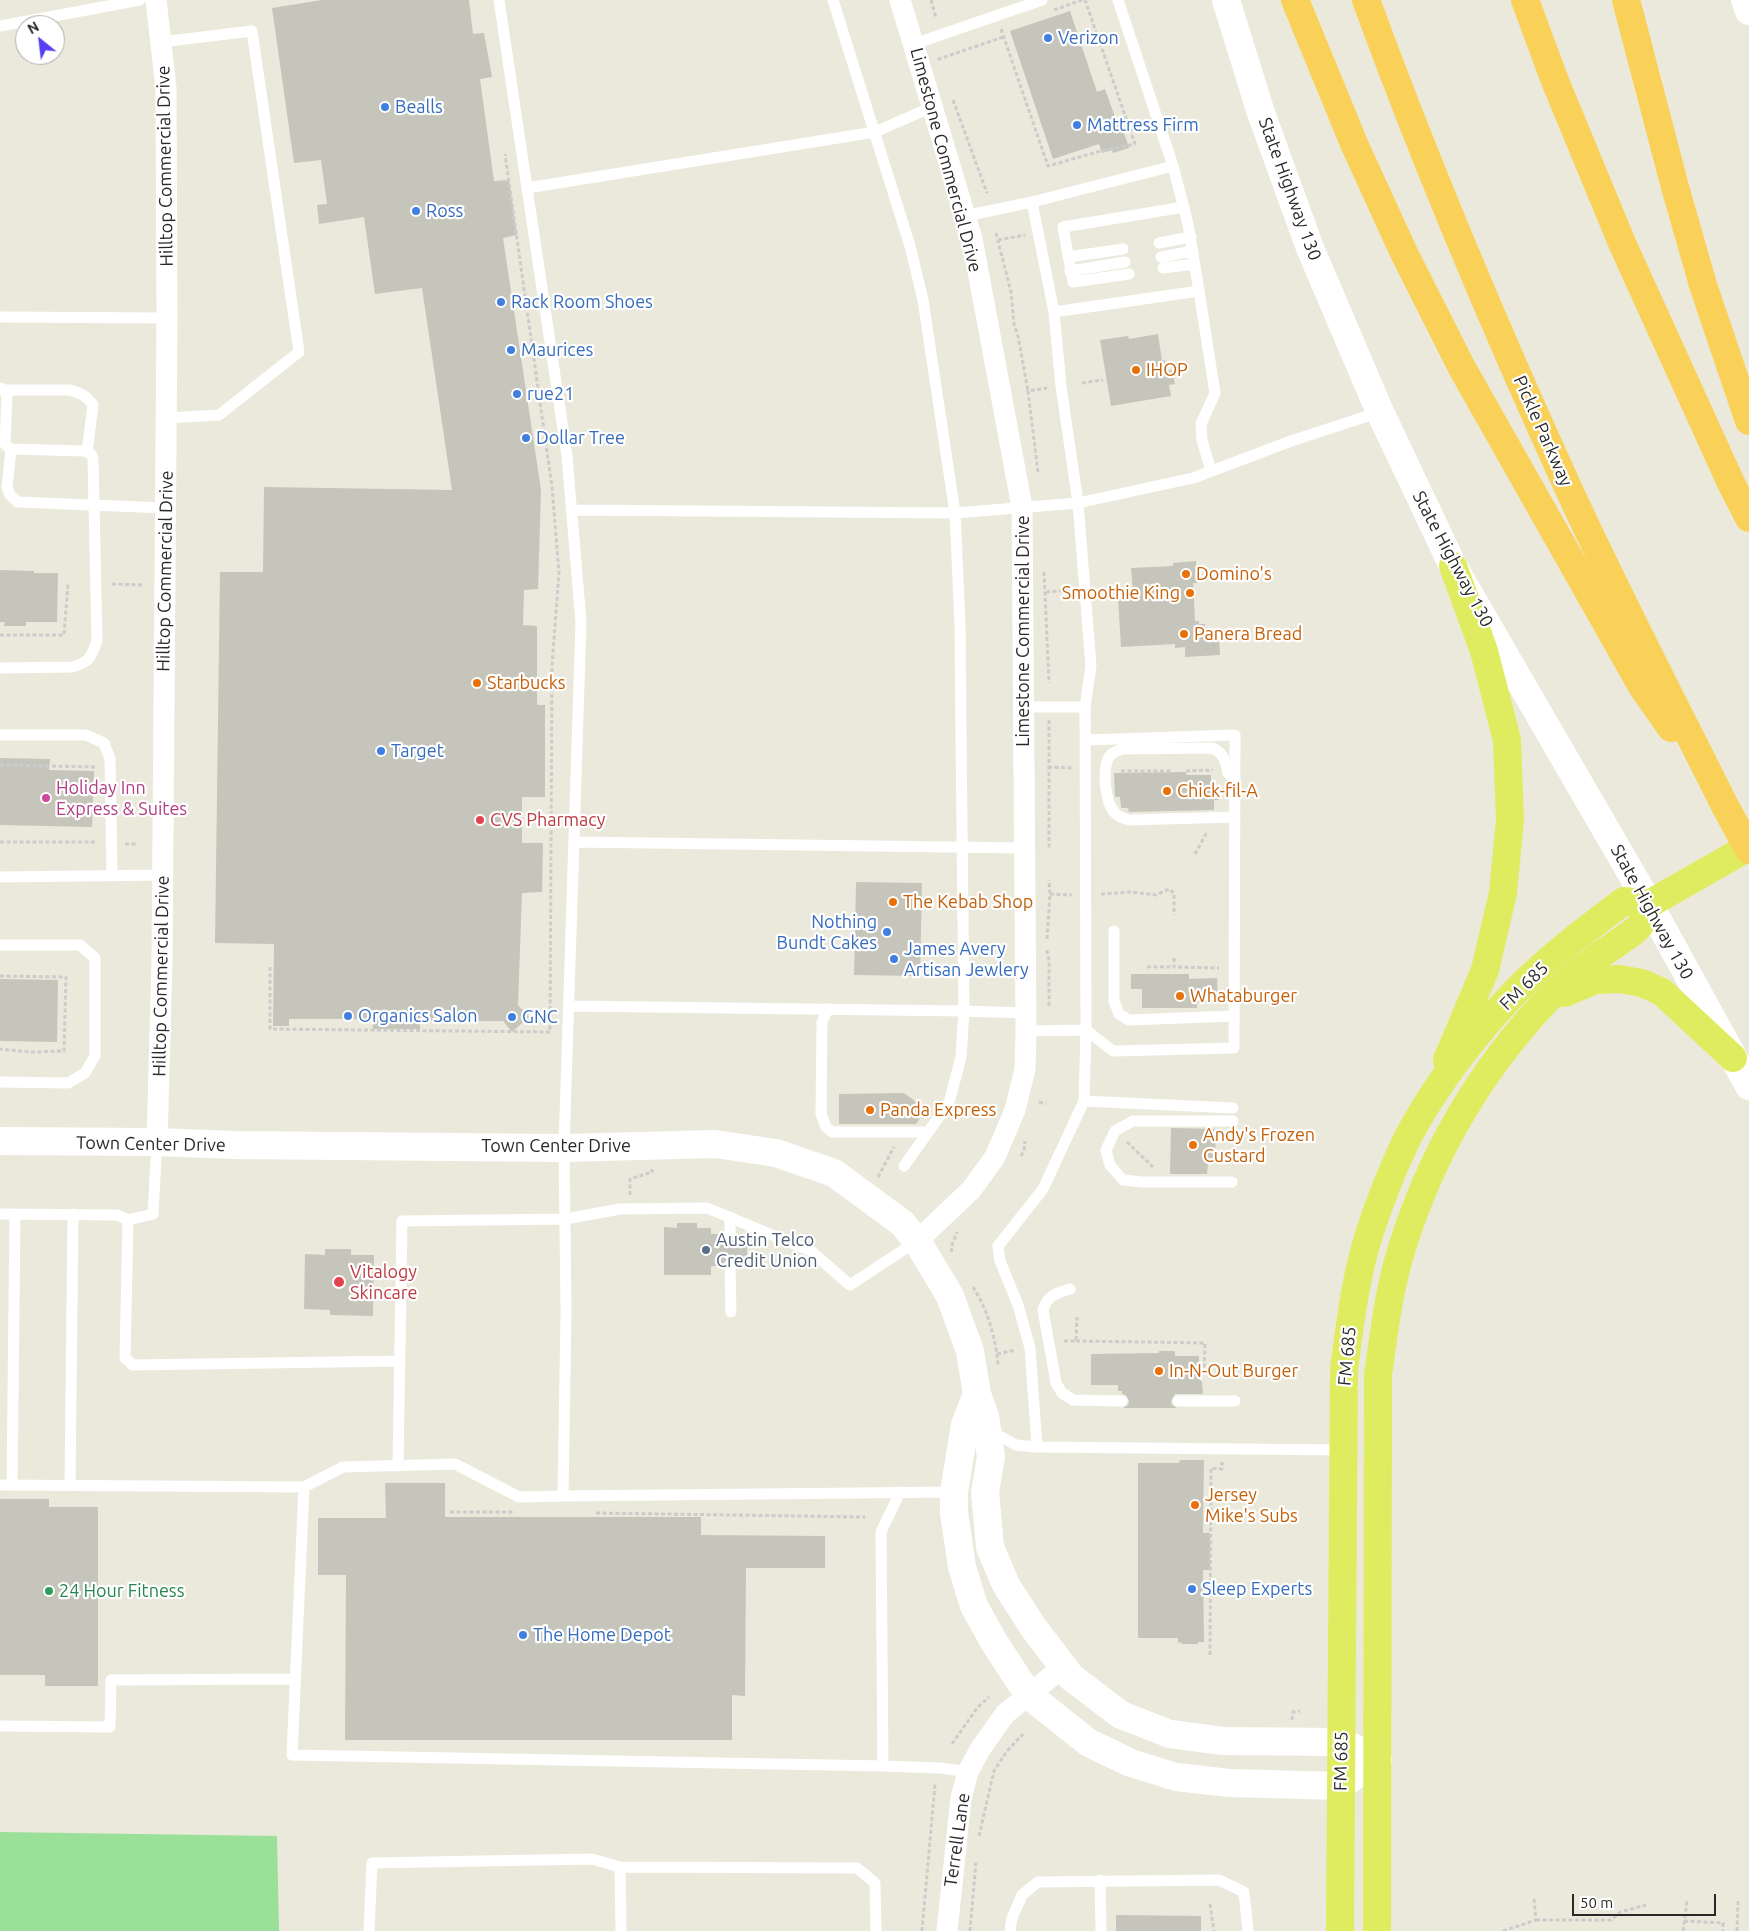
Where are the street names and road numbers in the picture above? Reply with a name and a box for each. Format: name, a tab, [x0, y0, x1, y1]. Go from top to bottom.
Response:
street label: Limestone Commercial Drive	[906, 45, 986, 275]
street label: Hilltop Commercial Drive	[152, 65, 178, 267]
street label: State Highway 130	[1254, 114, 1326, 264]
street label: Pickle Parkway	[1509, 372, 1577, 490]
street label: Hilltop Commercial Drive	[152, 470, 178, 672]
street label: State Highway 130	[1408, 487, 1498, 631]
street label: Limestone Commercial Drive	[1012, 515, 1034, 747]
street label: State Highway 130	[1606, 841, 1698, 983]
street label: Hilltop Commercial Drive	[148, 875, 174, 1077]
street label: FM 685	[1495, 957, 1553, 1015]
street label: Town Center Drive	[76, 1132, 226, 1156]
street label: Town Center Drive	[481, 1135, 631, 1157]
street label: FM 685	[1334, 1325, 1360, 1387]
street label: FM 685	[1330, 1731, 1352, 1791]
street label: Terrell Lane	[940, 1792, 974, 1888]

